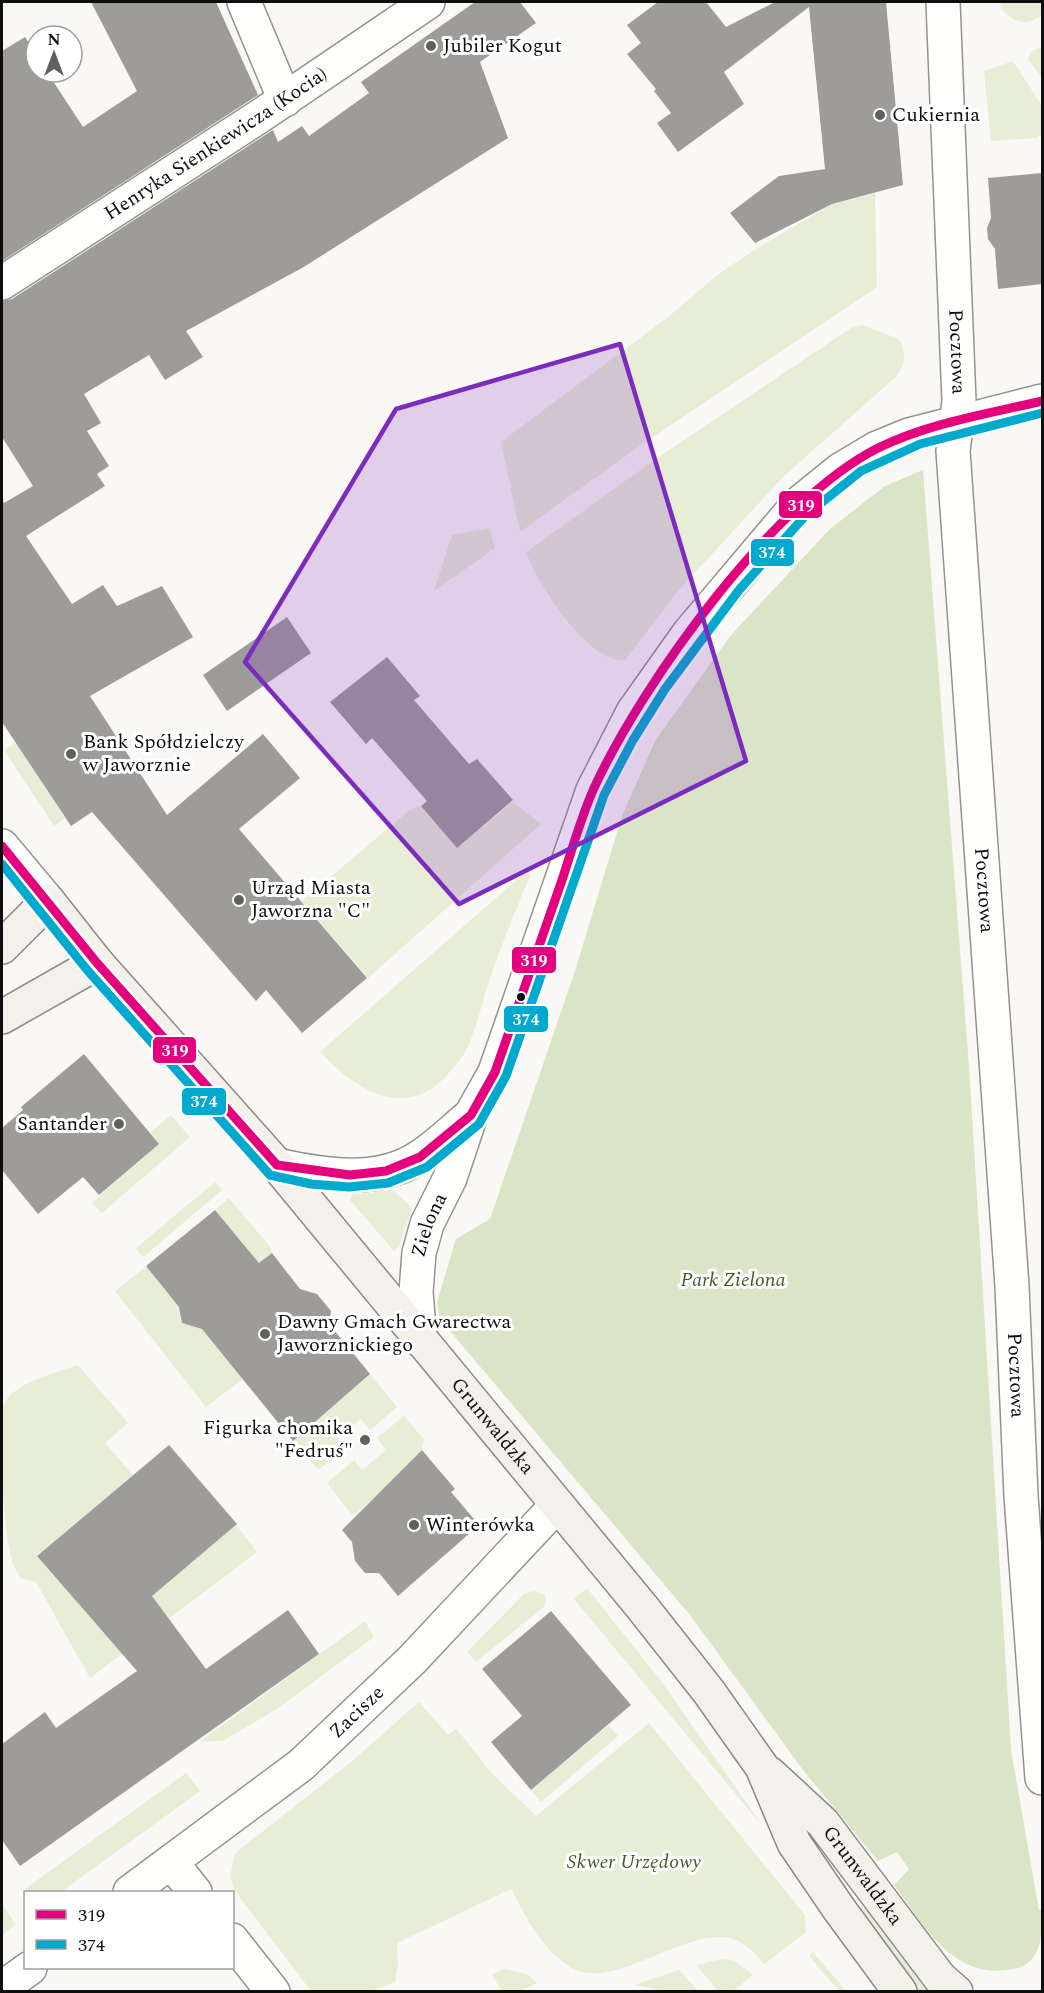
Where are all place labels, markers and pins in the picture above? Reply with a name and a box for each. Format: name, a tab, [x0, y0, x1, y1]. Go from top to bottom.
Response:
place label: Jubiler Kogut	[443, 31, 562, 61]
marker: Jubiler Kogut	[424, 39, 438, 53]
place label: Cukiernia	[892, 100, 980, 130]
marker: Cukiernia	[873, 108, 887, 122]
place label: Bank Spółdzielczy w Jaworznie	[82, 727, 245, 780]
marker: Bank Spółdzielczy w Jaworznie	[64, 747, 78, 761]
place label: Urząd Miasta Jaworzna "C"	[251, 873, 371, 926]
marker: Urząd Miasta Jaworzna "C"	[232, 893, 246, 907]
unlabelled marker	[515, 991, 527, 1003]
place label: Santander	[17, 1109, 107, 1139]
marker: Santander	[112, 1117, 126, 1131]
place label: Dawny Gmach Gwarectwa Jaworznickiego	[277, 1307, 511, 1360]
marker: Dawny Gmach Gwarectwa Jaworznickiego	[258, 1327, 272, 1341]
place label: Figurka chomika "Fedruś"	[203, 1413, 353, 1466]
marker: Figurka chomika "Fedruś"	[358, 1433, 372, 1447]
place label: Winterówka	[426, 1510, 535, 1540]
marker: Winterówka	[407, 1518, 421, 1532]

